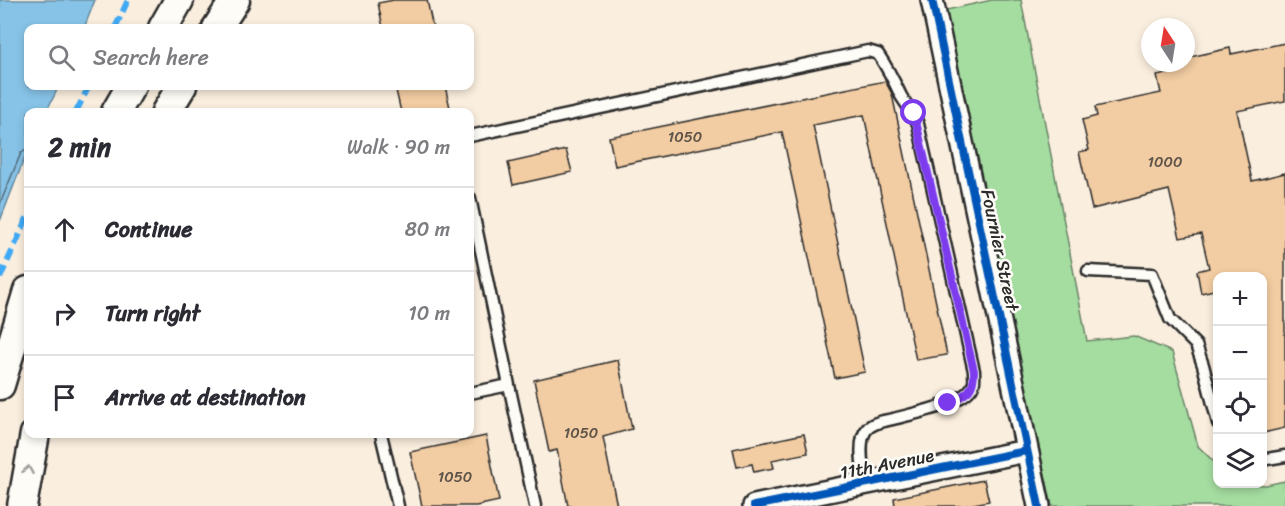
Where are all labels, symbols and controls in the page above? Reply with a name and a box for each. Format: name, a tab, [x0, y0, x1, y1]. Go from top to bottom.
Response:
north arrow	[1141, 18, 1195, 72]
search box	[24, 24, 474, 90]
text: Search here	[93, 38, 209, 77]
icon: search	[45, 41, 78, 74]
route start	[900, 99, 926, 125]
text: 2 min	[48, 124, 111, 170]
house number: 1050	[668, 124, 702, 150]
text: Walk · 90 m	[347, 130, 450, 165]
house number: 1000	[1148, 149, 1182, 175]
street label: Fournier Street	[971, 186, 1029, 315]
text: Continue	[105, 210, 193, 249]
text: 80 m	[405, 212, 450, 247]
icon: ahead	[48, 213, 81, 246]
map controls	[1213, 272, 1267, 488]
button: +	[1213, 272, 1267, 326]
text: Turn right	[105, 294, 200, 333]
text: 10 m	[408, 296, 450, 331]
icon: right	[48, 297, 81, 330]
button: −	[1213, 326, 1267, 380]
text: Arrive at destination	[105, 378, 306, 417]
button: locate	[1213, 380, 1267, 434]
icon: arrive	[48, 381, 81, 414]
route end	[934, 389, 960, 415]
house number: 1050	[564, 420, 598, 446]
button: layers	[1213, 434, 1267, 488]
street label: 11th Avenue	[837, 439, 937, 489]
house number: 1050	[438, 464, 472, 490]
one-way arrow	[21, 465, 34, 475]

